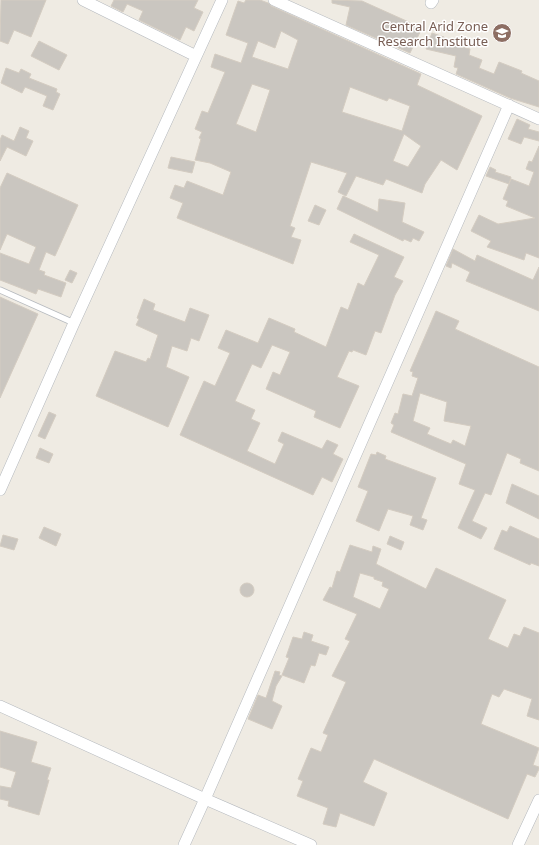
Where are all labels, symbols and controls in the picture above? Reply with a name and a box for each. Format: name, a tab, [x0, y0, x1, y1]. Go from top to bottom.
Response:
place label: Central Arid Zone Research Institute	[377, 17, 488, 50]
school or university icon: Central Arid Zone Research Institute	[491, 22, 513, 44]

